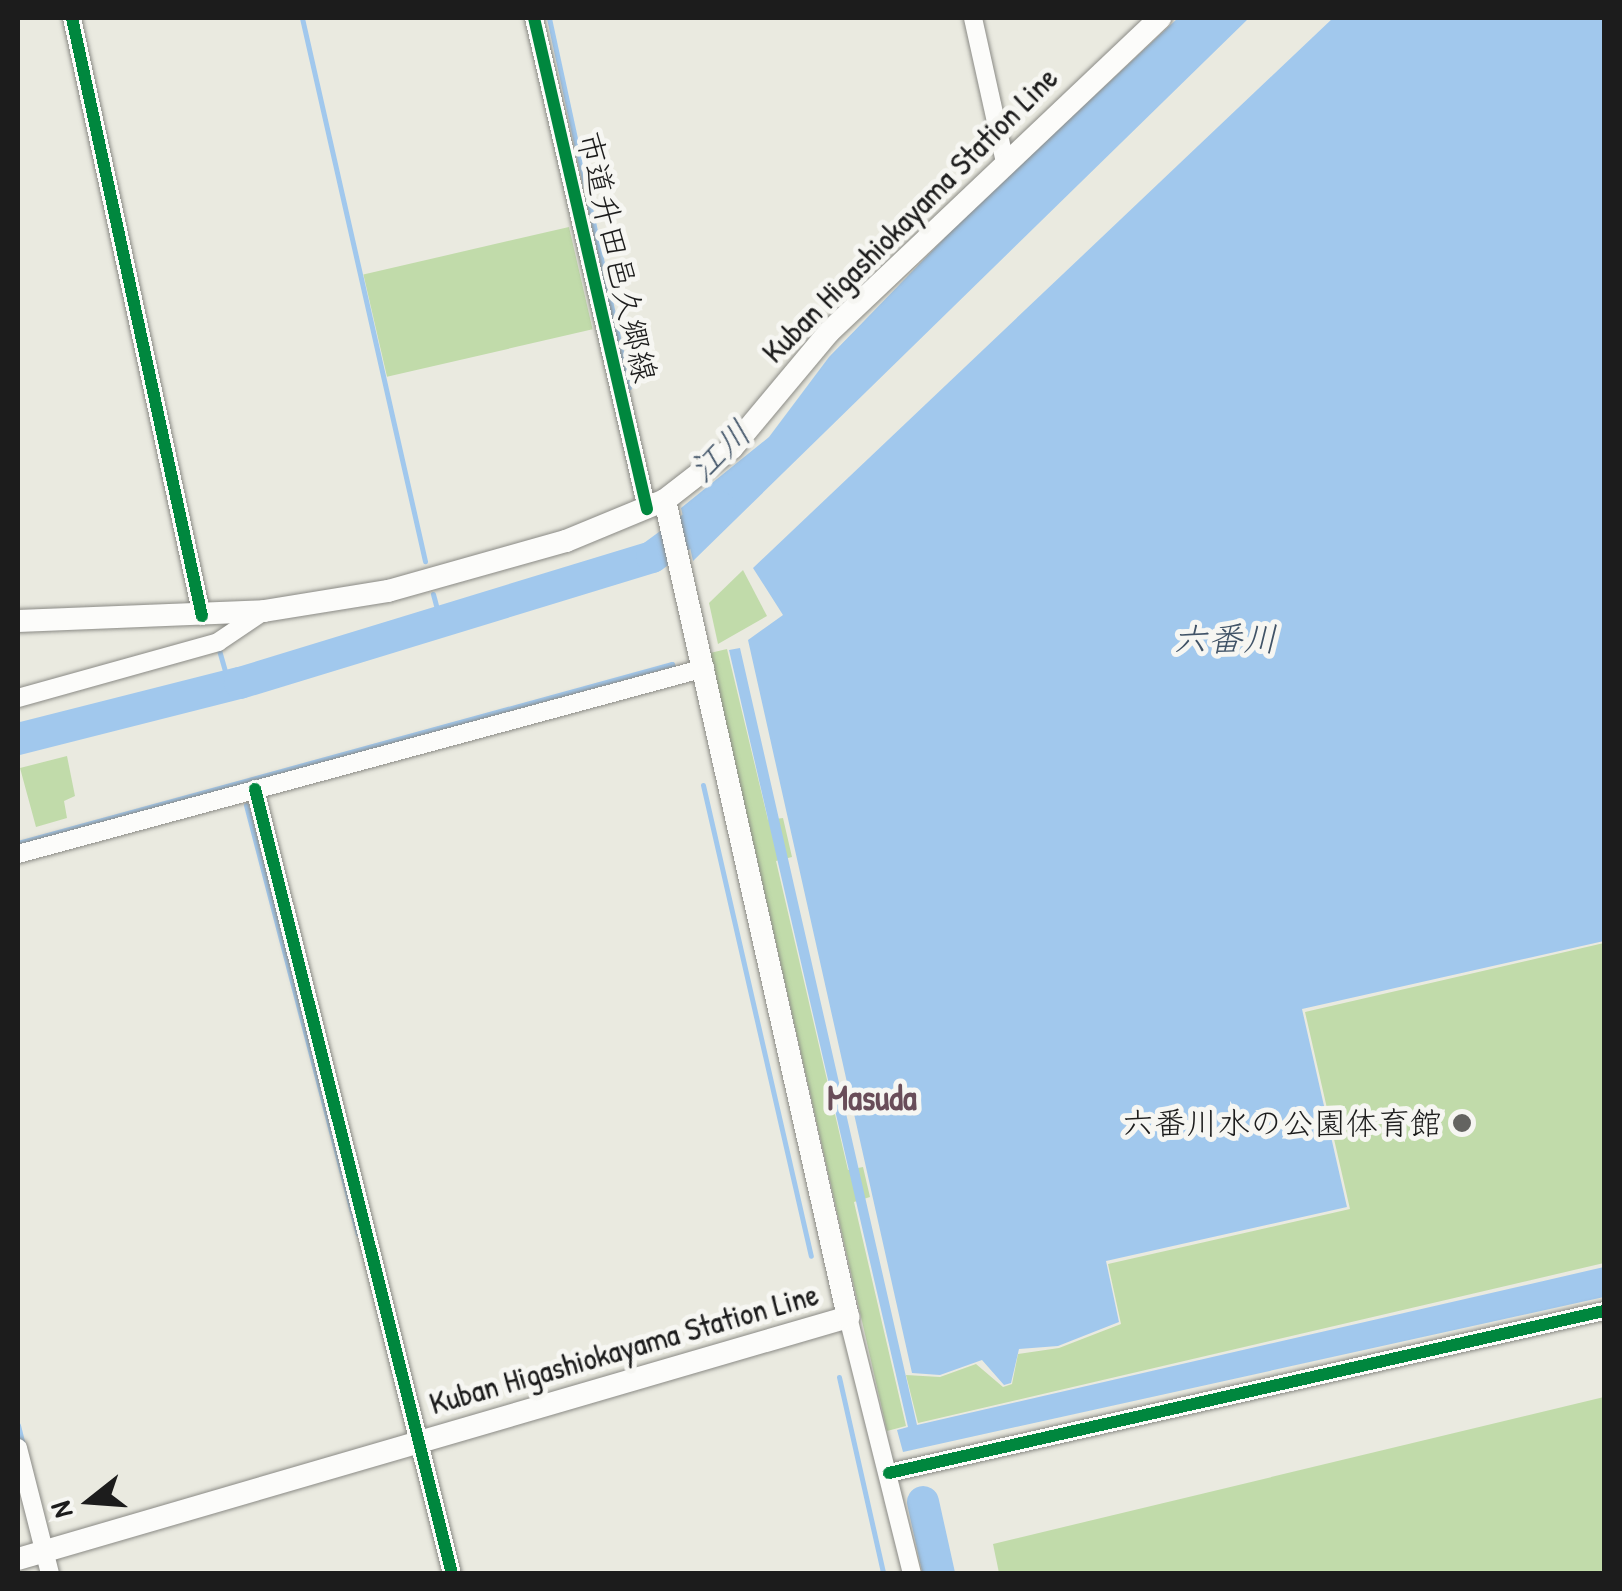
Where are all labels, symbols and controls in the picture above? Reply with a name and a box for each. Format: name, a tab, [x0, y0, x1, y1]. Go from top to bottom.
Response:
street label: Kuban Higashiokayama Station Line	[754, 59, 1066, 371]
street label: 市道升田邑久郷線	[569, 128, 665, 386]
water label: 江川	[680, 412, 760, 490]
water label: 六番川	[1173, 618, 1277, 660]
district label: Masuda	[827, 1077, 917, 1119]
place label: 六番川水の公園体育館	[1122, 1104, 1442, 1142]
marker: 六番川水の公園体育館	[1451, 1112, 1473, 1134]
street label: Kuban Higashiokayama Station Line	[425, 1275, 823, 1423]
north arrow	[40, 1451, 140, 1551]
text: N	[41, 1497, 82, 1522]

